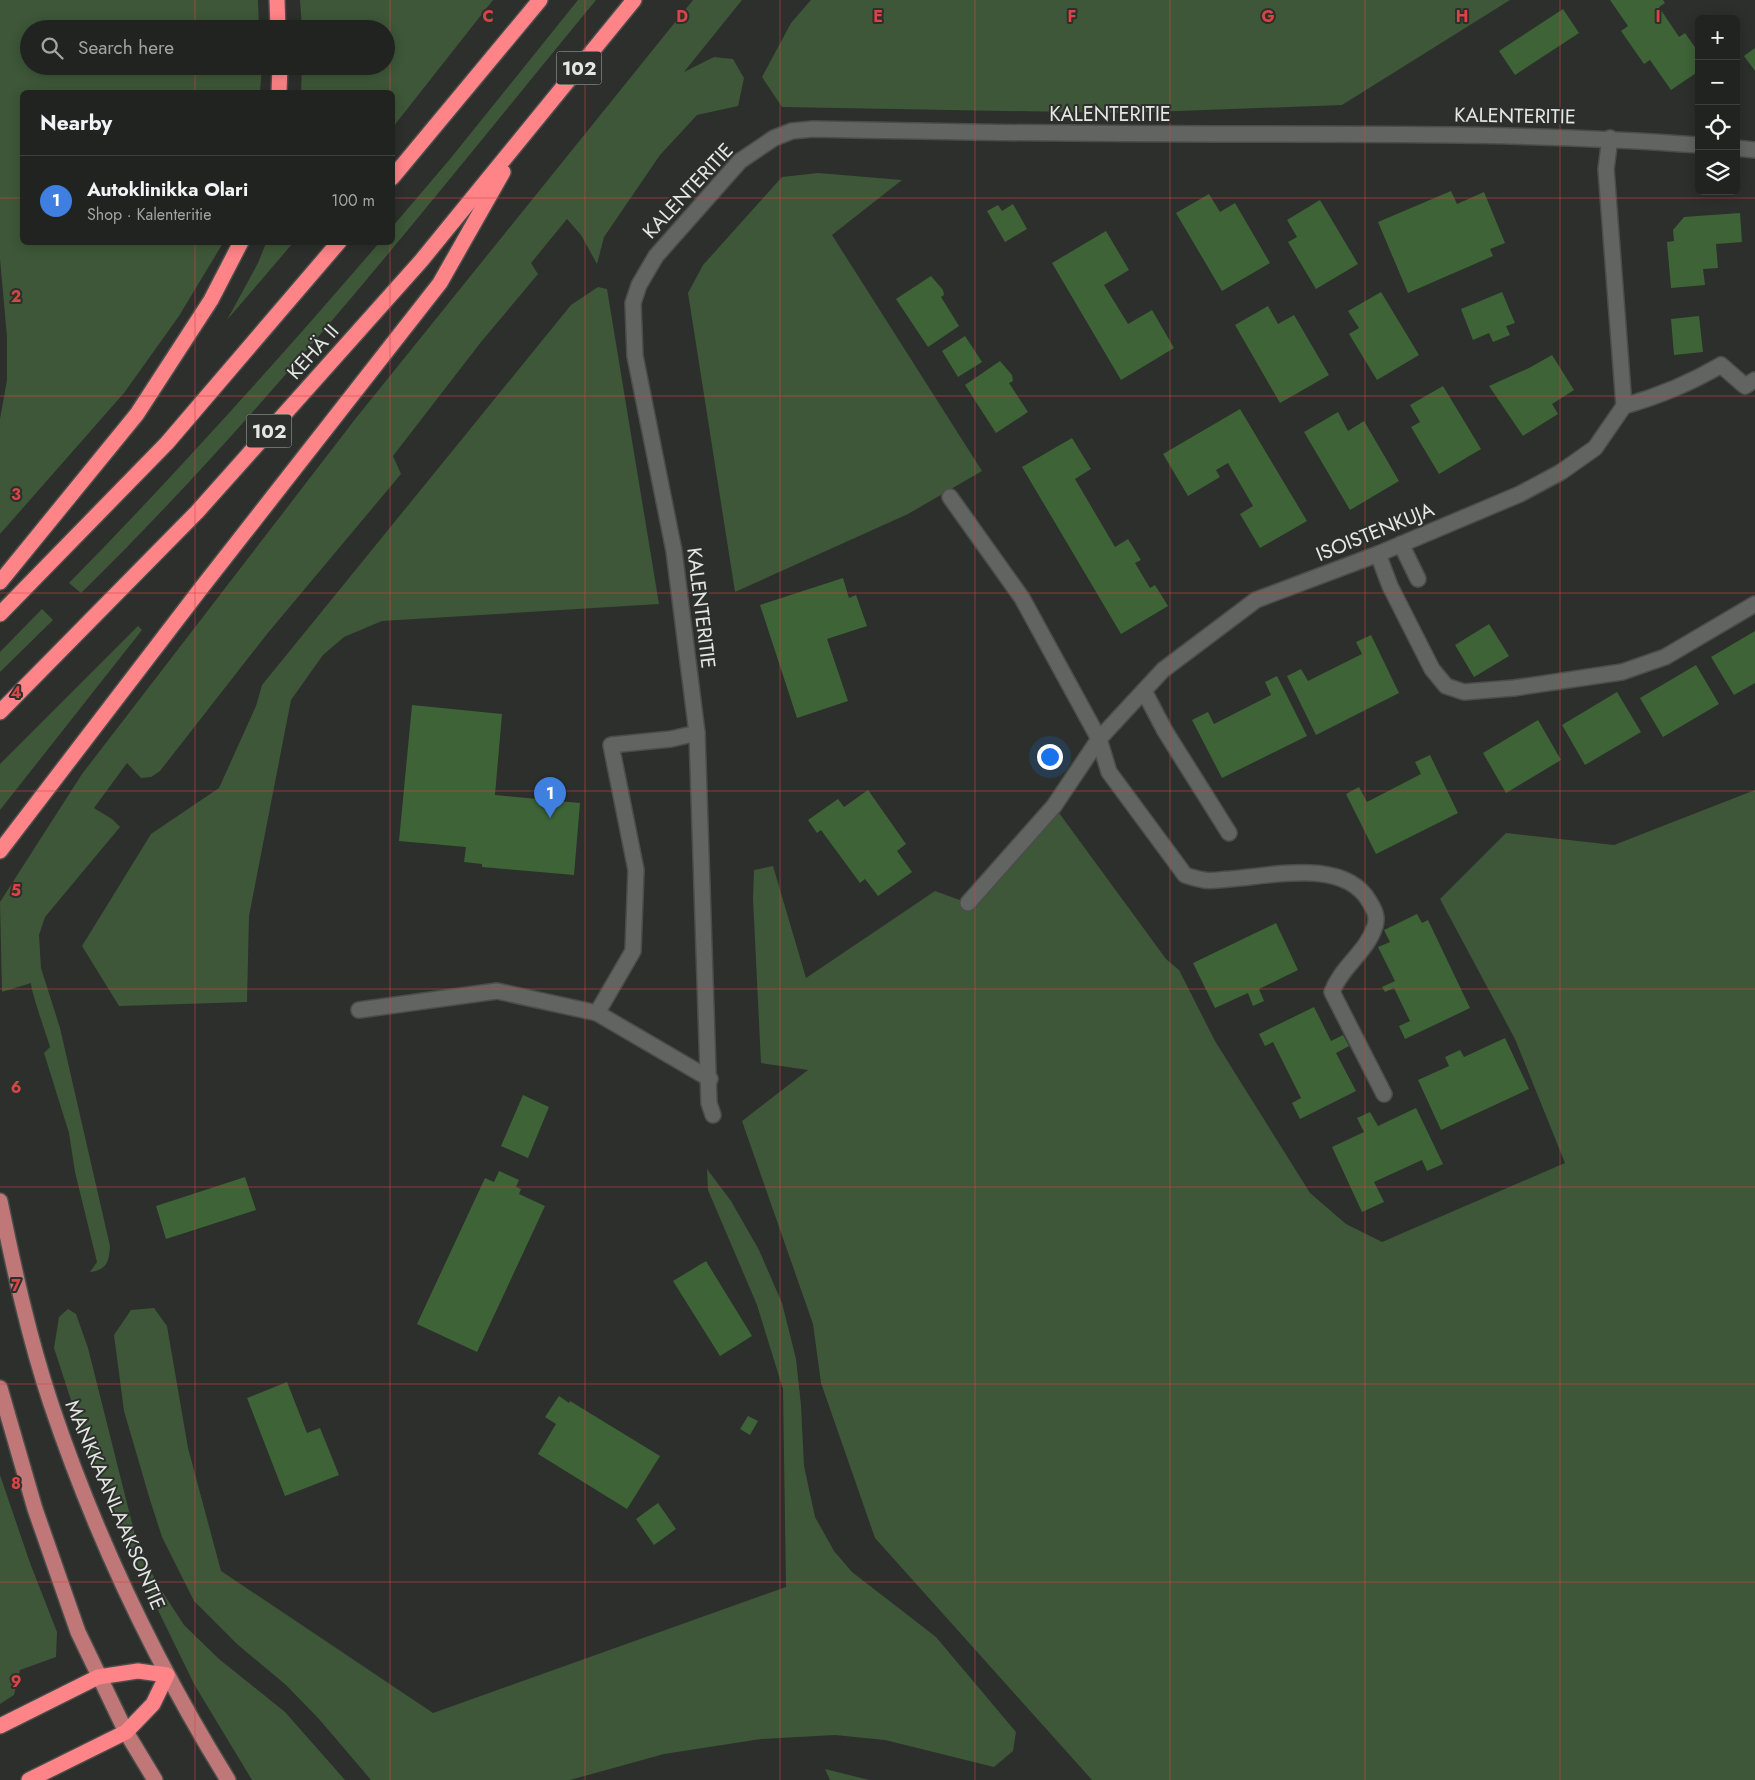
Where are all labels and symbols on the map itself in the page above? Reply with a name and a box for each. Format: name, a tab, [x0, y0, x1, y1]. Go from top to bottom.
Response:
text: C	[482, 5, 494, 28]
text: D	[676, 5, 688, 28]
text: E	[873, 5, 883, 28]
text: F	[1068, 5, 1076, 28]
text: G	[1261, 5, 1275, 28]
text: H	[1456, 5, 1468, 28]
text: I	[1655, 5, 1661, 28]
road number: 102	[556, 52, 602, 84]
street label: KALENTERITIE	[1049, 100, 1171, 129]
street label: KALENTERITIE	[1454, 100, 1576, 132]
street label: KALENTERITIE	[636, 137, 740, 245]
text: 2	[11, 285, 21, 308]
street label: KEHÄ II	[280, 318, 346, 386]
road number: 102	[246, 414, 292, 448]
text: 3	[11, 483, 21, 506]
street label: ISOISTENKUJA	[1312, 495, 1439, 569]
street label: KALENTERITIE	[679, 546, 723, 670]
text: 4	[10, 681, 22, 704]
your location	[1037, 744, 1063, 770]
pin: 1	[534, 777, 566, 818]
text: 5	[11, 879, 21, 902]
text: 6	[11, 1076, 21, 1099]
text: 7	[11, 1274, 21, 1297]
street label: MANKKAANLAAKSONTIE	[58, 1396, 172, 1614]
text: 8	[11, 1472, 21, 1495]
text: 9	[11, 1670, 21, 1693]

